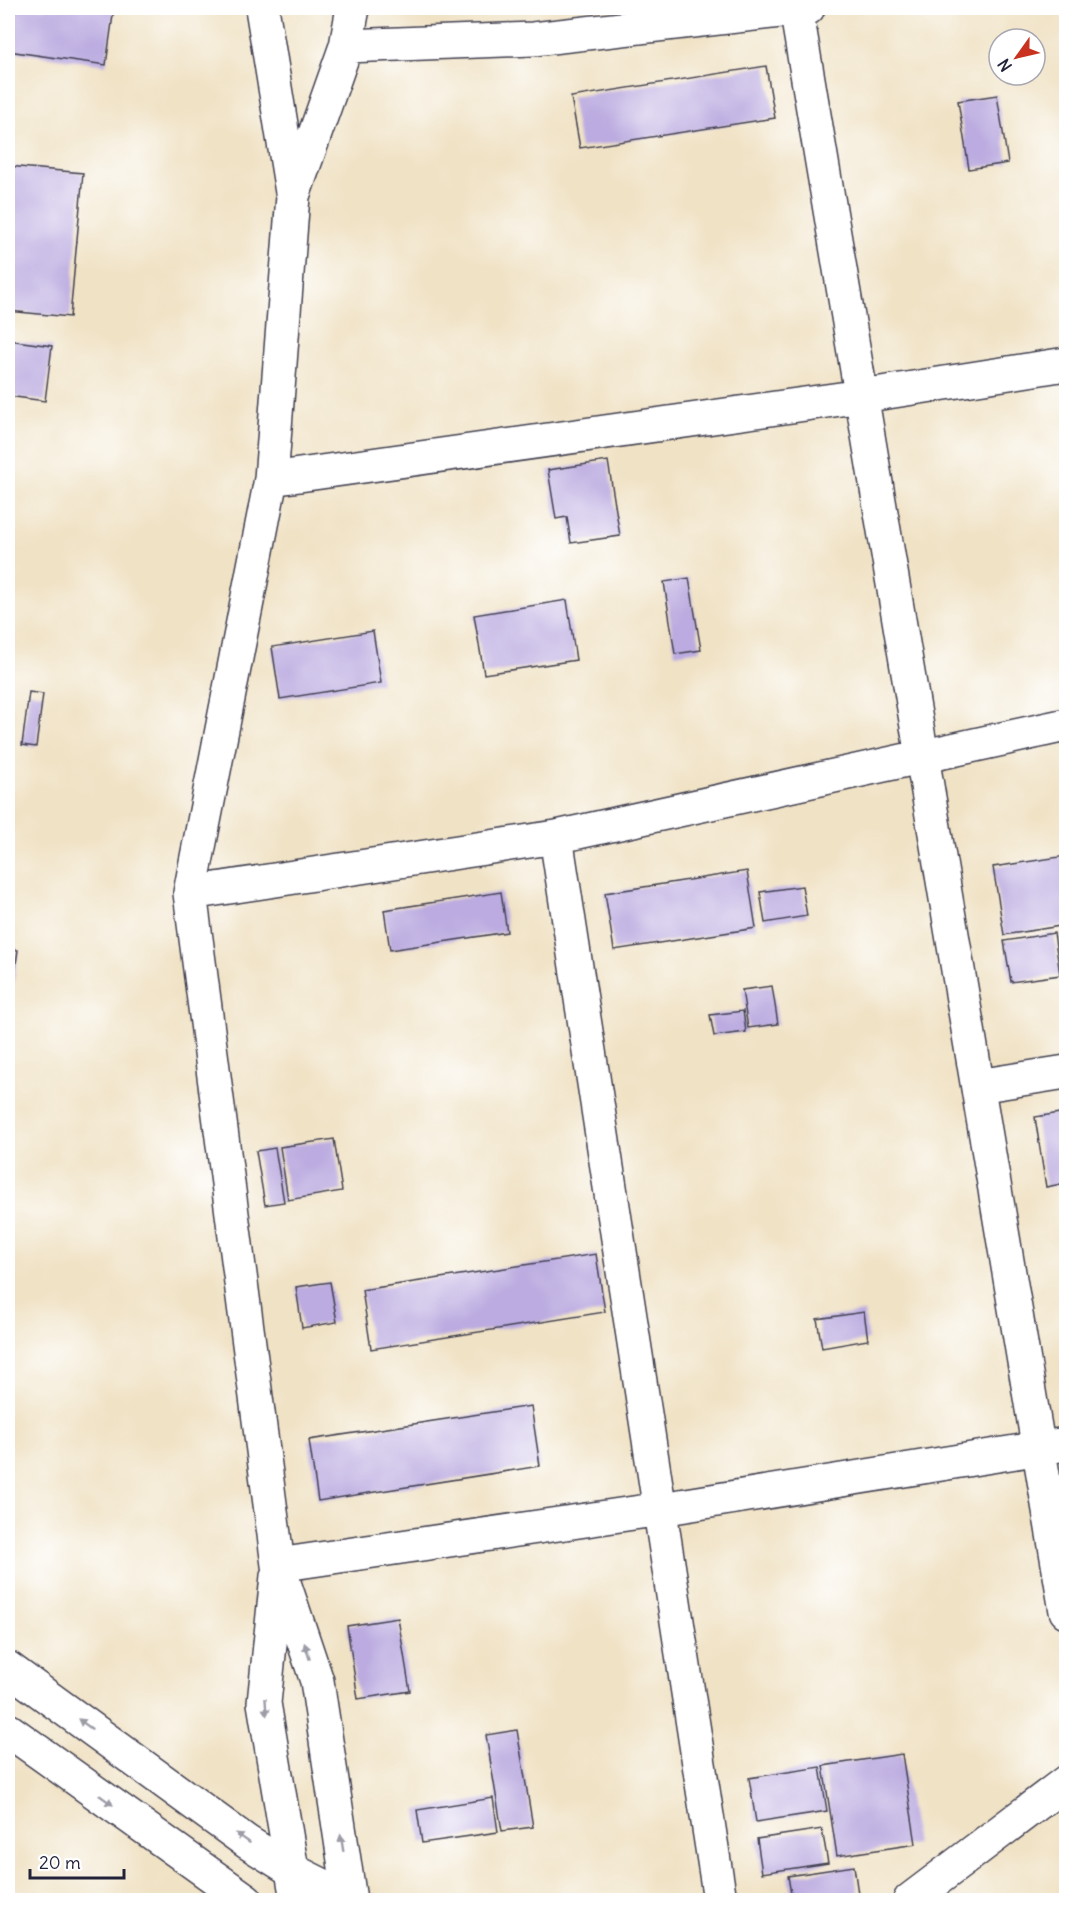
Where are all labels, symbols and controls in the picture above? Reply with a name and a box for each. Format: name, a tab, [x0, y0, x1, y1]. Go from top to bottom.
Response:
north arrow	[987, 27, 1047, 87]
text: N	[993, 55, 1016, 76]
one-way arrow	[301, 1642, 311, 1660]
one-way arrow	[261, 1698, 271, 1717]
one-way arrow	[77, 1718, 93, 1730]
one-way arrow	[99, 1794, 114, 1806]
one-way arrow	[235, 1832, 251, 1844]
one-way arrow	[337, 1833, 346, 1852]
scale bar	[30, 1842, 124, 1880]
text: 20 m	[39, 1851, 81, 1874]

